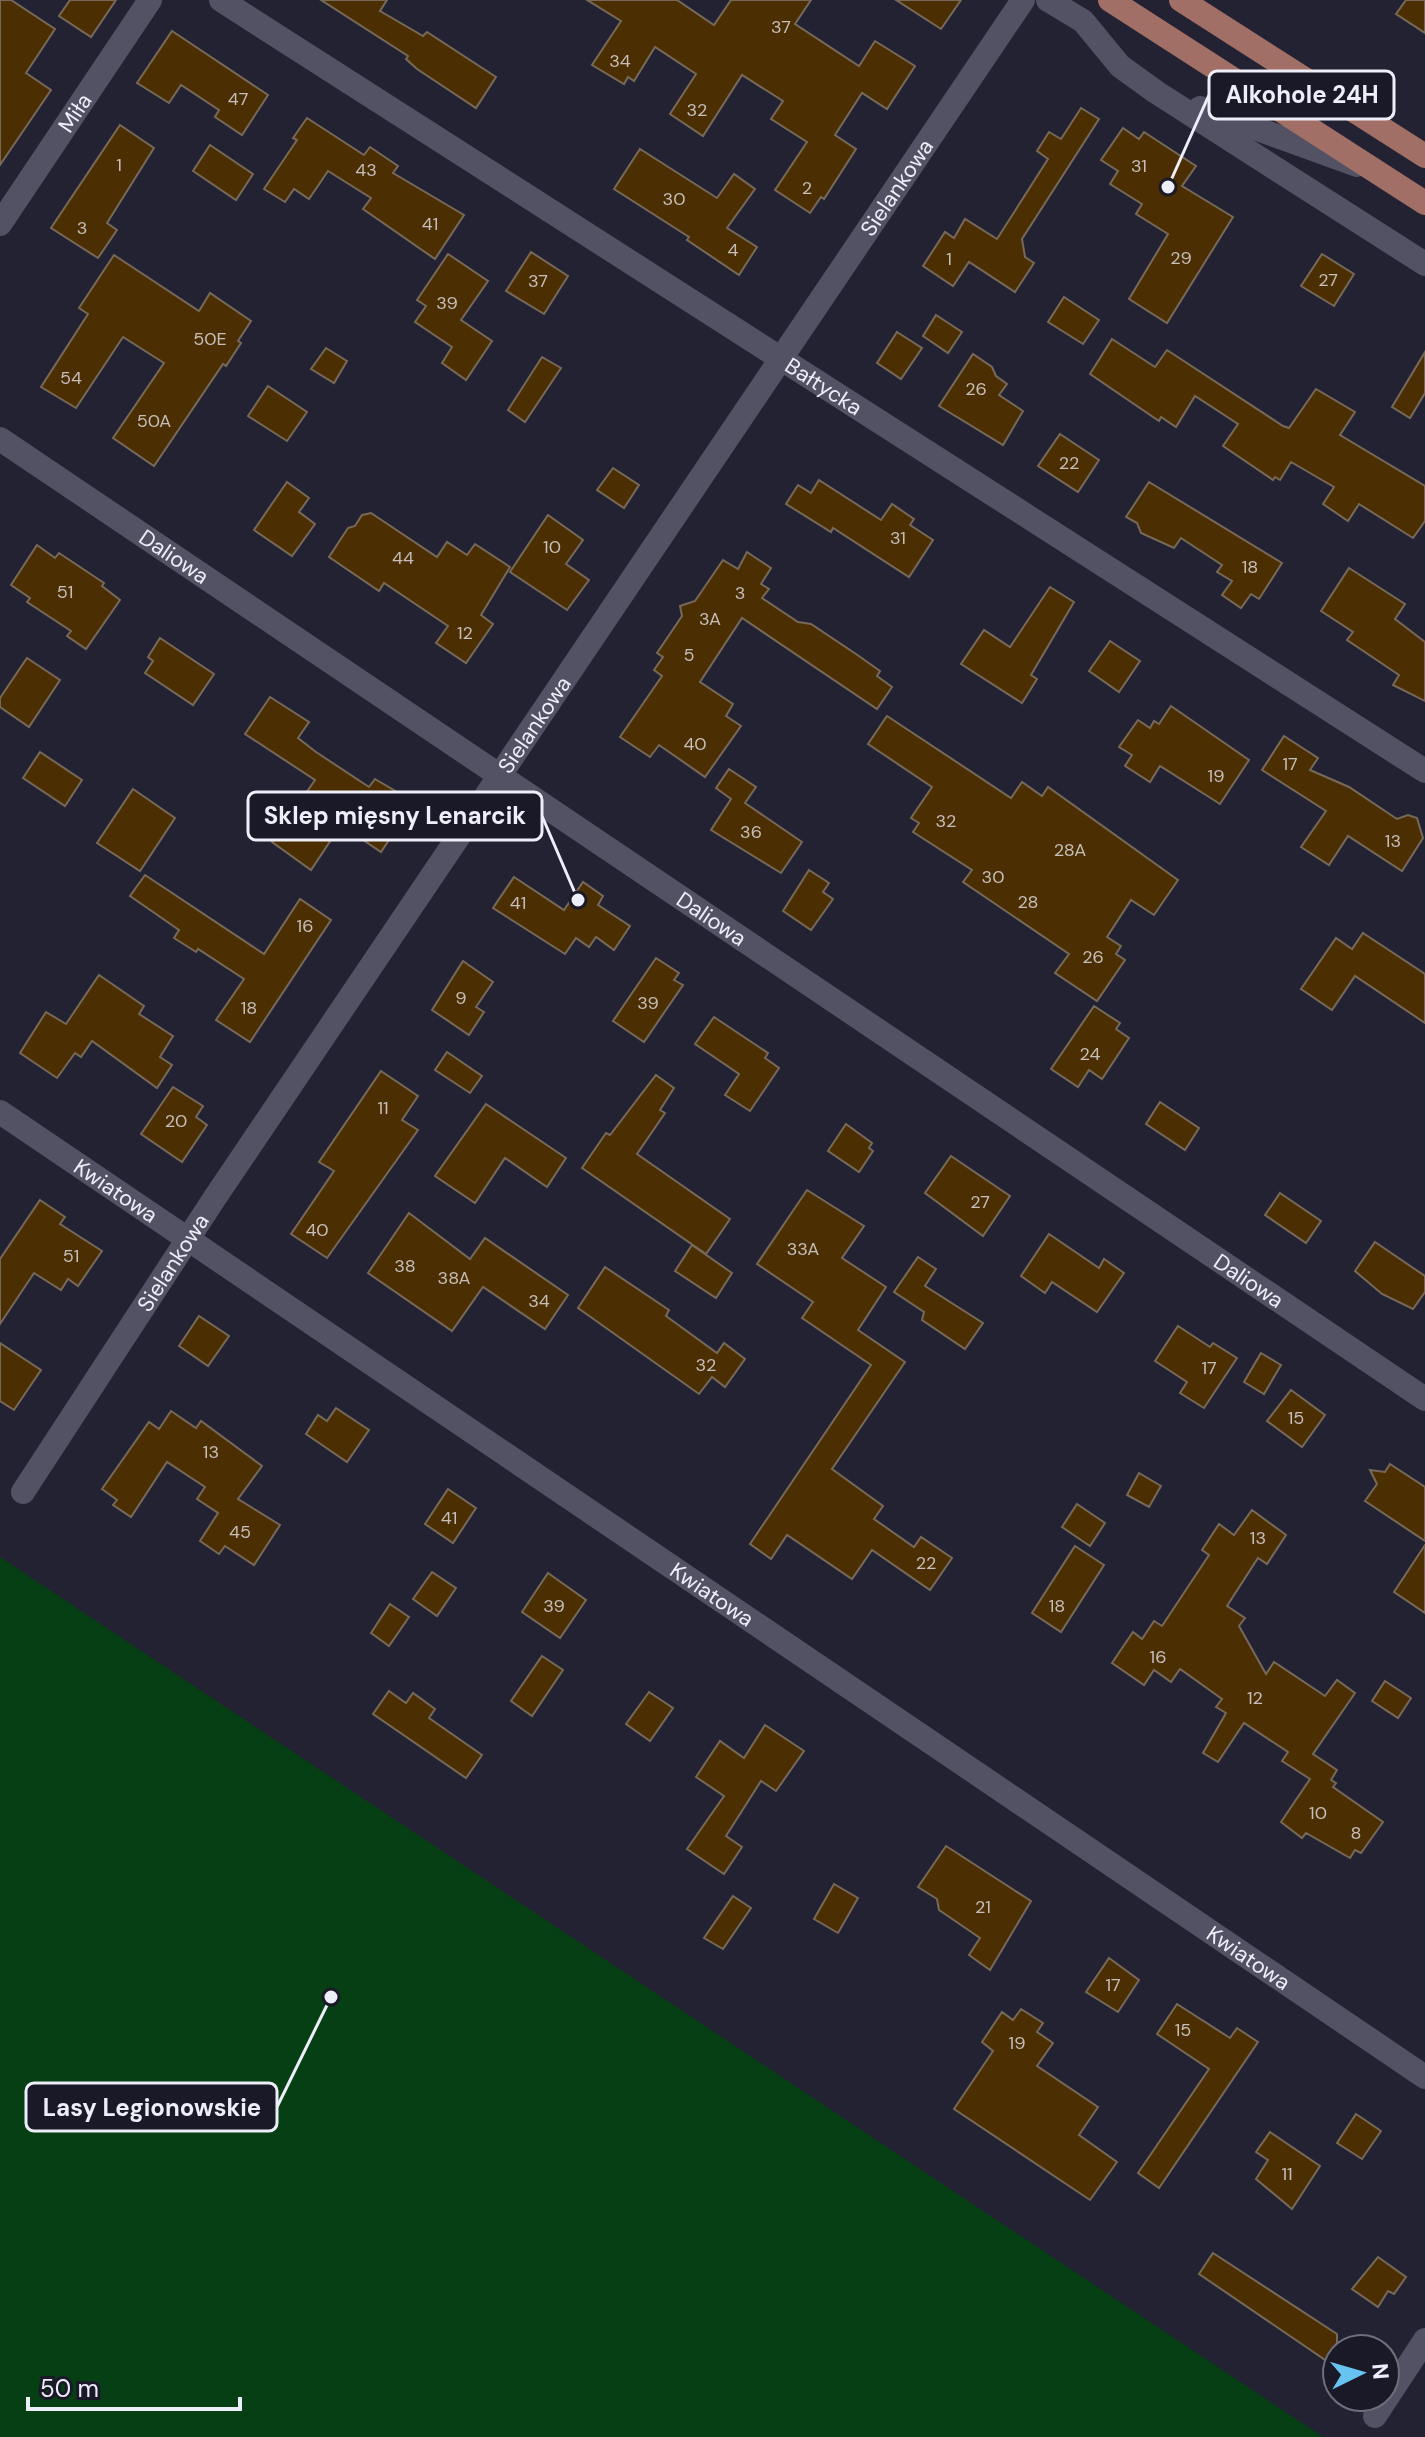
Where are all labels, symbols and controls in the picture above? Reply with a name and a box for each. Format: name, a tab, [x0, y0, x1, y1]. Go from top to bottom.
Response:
house number: 37	[771, 15, 791, 39]
house number: 34	[609, 49, 631, 73]
callout: Alkohole 24H	[1209, 71, 1394, 119]
text: Alkohole 24H	[1225, 79, 1379, 110]
street label: Miła	[51, 87, 98, 138]
house number: 47	[228, 87, 248, 111]
house number: 32	[686, 98, 708, 122]
street label: Sielankowa	[853, 133, 940, 242]
house number: 1	[116, 153, 122, 177]
house number: 31	[1131, 154, 1147, 178]
house number: 43	[355, 158, 377, 182]
house number: 2	[802, 176, 812, 200]
house number: 30	[663, 187, 685, 211]
house number: 41	[422, 212, 438, 236]
house number: 3	[77, 216, 87, 240]
house number: 4	[728, 238, 739, 262]
house number: 29	[1170, 246, 1192, 270]
house number: 1	[946, 247, 952, 271]
house number: 27	[1318, 268, 1338, 292]
house number: 37	[528, 269, 548, 293]
house number: 39	[436, 291, 458, 315]
house number: 50E	[193, 327, 227, 351]
street label: Bałtycka	[780, 351, 868, 422]
house number: 54	[60, 366, 82, 390]
house number: 26	[965, 377, 987, 401]
house number: 50A	[137, 409, 171, 433]
house number: 22	[1059, 451, 1079, 475]
street label: Daliowa	[134, 522, 215, 590]
house number: 31	[890, 526, 906, 550]
house number: 10	[543, 535, 561, 559]
house number: 44	[392, 546, 414, 570]
house number: 18	[1242, 555, 1258, 579]
house number: 51	[57, 580, 73, 604]
house number: 3	[735, 581, 745, 605]
house number: 3A	[699, 607, 721, 631]
house number: 12	[457, 621, 473, 645]
house number: 5	[684, 643, 694, 667]
street label: Sielankowa	[491, 670, 577, 779]
house number: 40	[683, 732, 707, 756]
house number: 17	[1282, 752, 1298, 776]
house number: 19	[1208, 764, 1224, 788]
callout: Sklep mięsny Lenarcik	[248, 792, 542, 840]
text: Sklep mięsny Lenarcik	[264, 800, 526, 831]
house number: 32	[935, 809, 957, 833]
house number: 36	[740, 820, 762, 844]
house number: 13	[1385, 829, 1401, 853]
house number: 28A	[1054, 838, 1086, 862]
house number: 30	[982, 865, 1004, 889]
street label: Daliowa	[671, 884, 752, 952]
house number: 28	[1017, 890, 1039, 914]
house number: 41	[510, 891, 526, 915]
house number: 16	[297, 914, 313, 938]
house number: 26	[1082, 945, 1104, 969]
house number: 9	[455, 986, 467, 1010]
house number: 39	[637, 991, 659, 1015]
house number: 18	[241, 996, 257, 1020]
house number: 24	[1080, 1042, 1101, 1066]
house number: 11	[377, 1096, 389, 1120]
house number: 20	[165, 1109, 187, 1133]
street label: Kwiatowa	[68, 1152, 163, 1229]
house number: 27	[970, 1190, 990, 1214]
street label: Sielankowa	[130, 1208, 215, 1317]
house number: 40	[305, 1218, 329, 1242]
house number: 33A	[787, 1237, 819, 1261]
house number: 51	[63, 1244, 79, 1268]
street label: Daliowa	[1208, 1247, 1290, 1314]
house number: 38	[394, 1254, 416, 1278]
house number: 38A	[438, 1266, 471, 1290]
house number: 34	[528, 1289, 550, 1313]
house number: 32	[695, 1353, 717, 1377]
house number: 17	[1201, 1356, 1217, 1380]
house number: 15	[1288, 1406, 1304, 1430]
house number: 13	[203, 1440, 219, 1464]
house number: 41	[441, 1506, 457, 1530]
house number: 45	[229, 1520, 251, 1544]
house number: 13	[1250, 1526, 1266, 1550]
house number: 22	[916, 1551, 936, 1575]
street label: Kwiatowa	[665, 1555, 760, 1633]
house number: 39	[543, 1594, 565, 1618]
house number: 18	[1049, 1594, 1065, 1618]
house number: 16	[1150, 1645, 1166, 1669]
house number: 12	[1247, 1686, 1263, 1710]
house number: 10	[1309, 1801, 1327, 1825]
house number: 8	[1351, 1821, 1361, 1845]
house number: 21	[975, 1895, 991, 1919]
street label: Kwiatowa	[1201, 1919, 1296, 1996]
house number: 17	[1105, 1973, 1121, 1997]
house number: 15	[1175, 2018, 1191, 2042]
house number: 19	[1009, 2031, 1025, 2055]
callout: Lasy Legionowskie	[26, 2083, 277, 2131]
text: Lasy Legionowskie	[43, 2092, 261, 2123]
house number: 11	[1281, 2162, 1293, 2186]
north arrow	[1321, 2333, 1401, 2413]
scale bar	[28, 2361, 240, 2411]
text: N	[1365, 2362, 1396, 2381]
text: 50 m	[40, 2373, 99, 2404]

